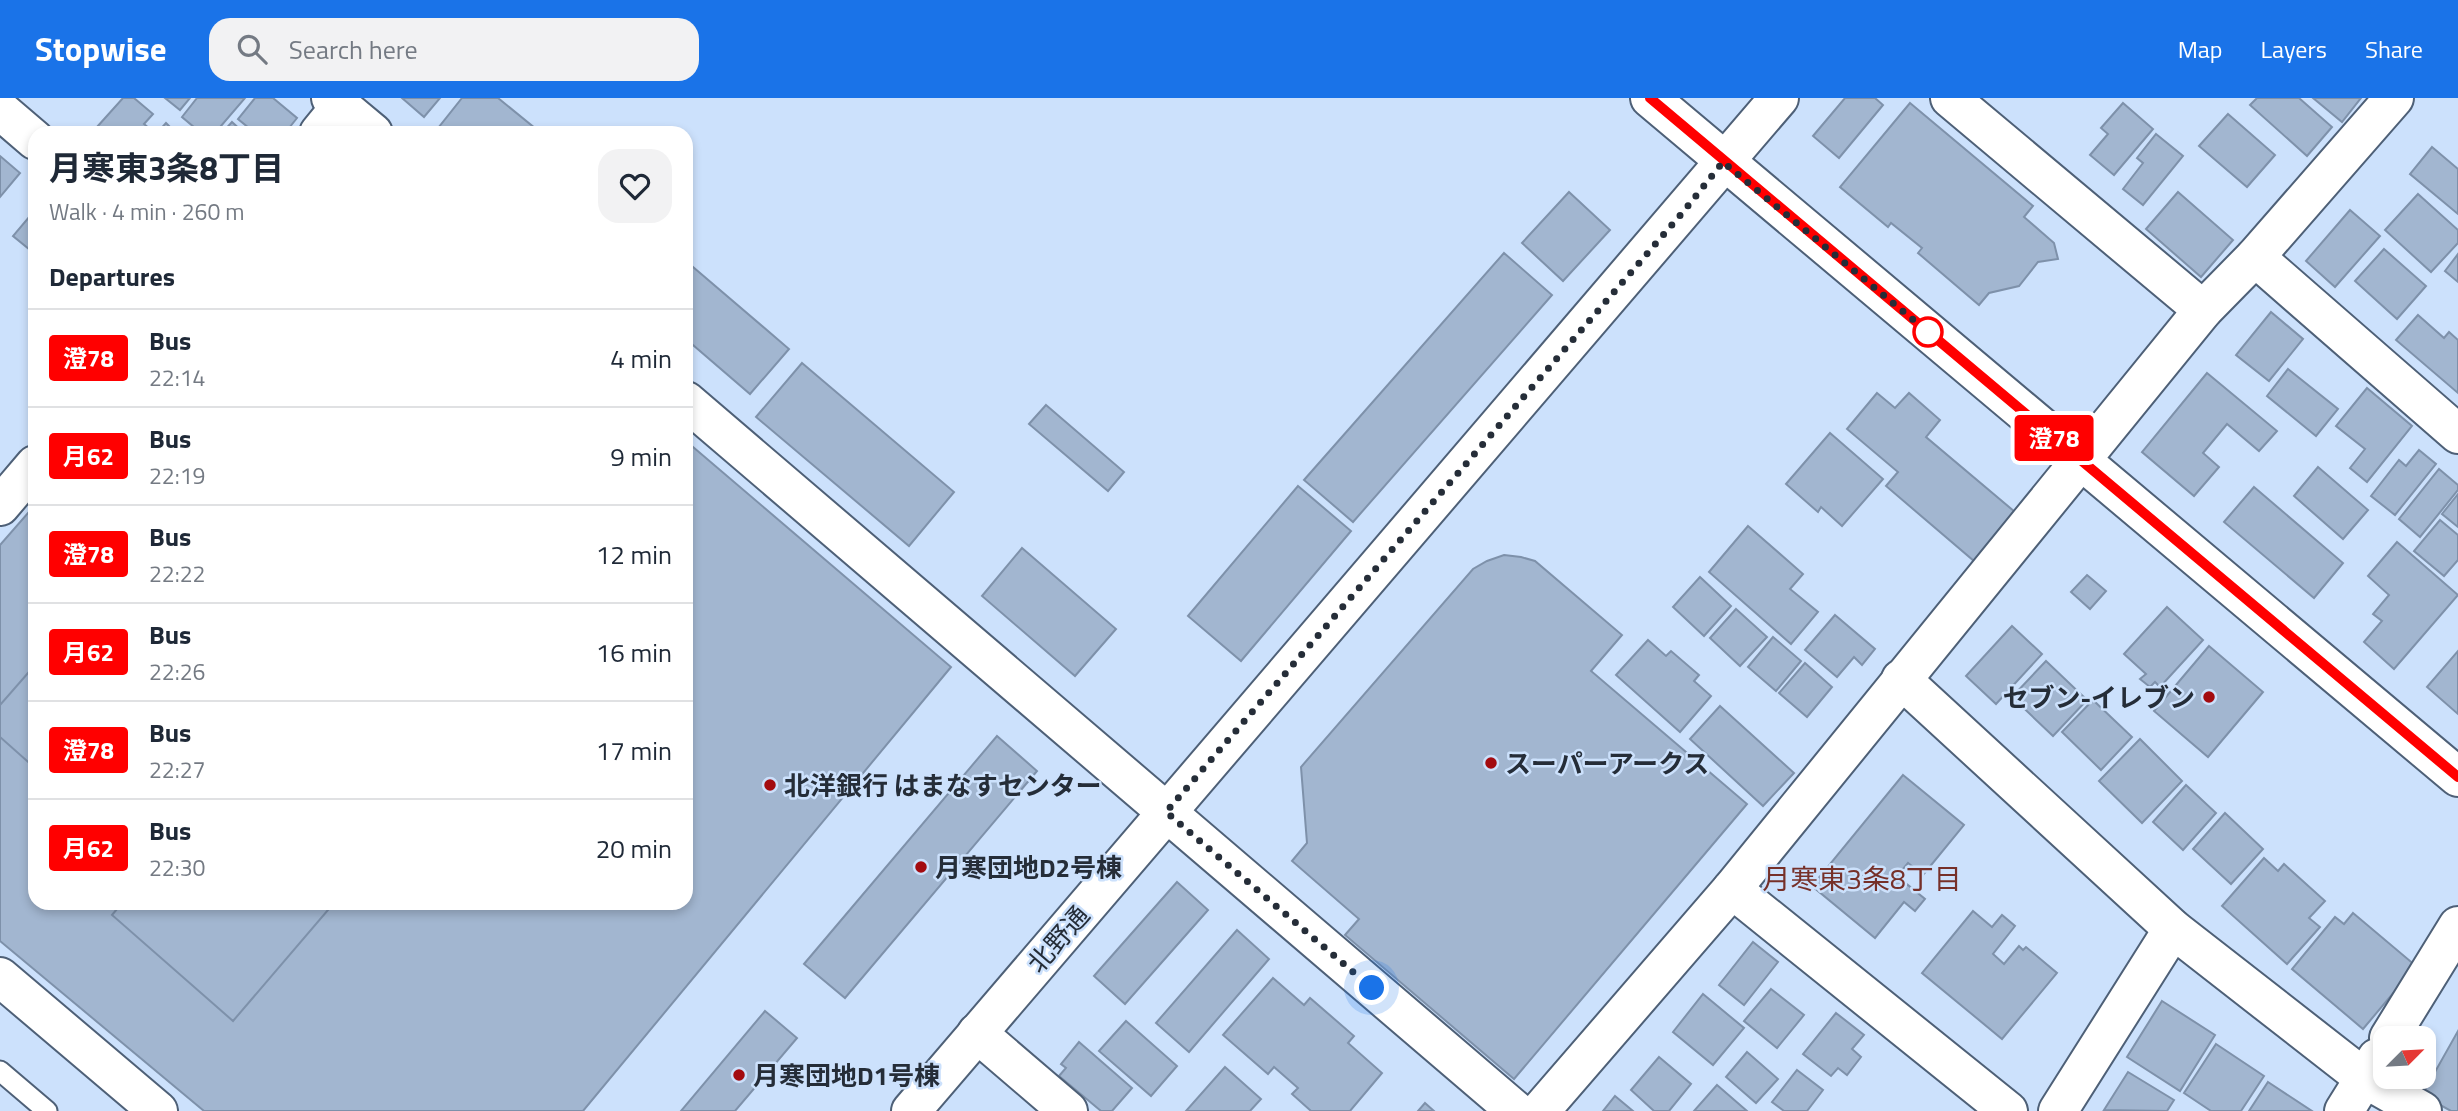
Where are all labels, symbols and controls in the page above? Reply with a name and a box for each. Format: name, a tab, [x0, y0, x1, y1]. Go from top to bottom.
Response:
search box	[209, 18, 699, 81]
text: Stopwise	[35, 24, 167, 74]
icon: search	[233, 30, 271, 68]
text: Search here	[289, 30, 418, 69]
text: Map	[2178, 31, 2223, 67]
text: Layers	[2261, 31, 2327, 67]
text: Share	[2365, 31, 2423, 67]
text: 月寒東3条8丁目	[49, 143, 284, 193]
button: heart	[598, 149, 672, 223]
text: Walk · 4 min · 260 m	[49, 194, 245, 229]
text: Departures	[49, 257, 175, 296]
unlabelled marker	[1913, 317, 1943, 347]
text: Bus	[149, 321, 191, 360]
text: 4 min	[610, 339, 672, 378]
text: 澄78	[63, 340, 114, 376]
text: 22:14	[149, 360, 205, 395]
line badge: 澄78	[2014, 415, 2094, 461]
text: Bus	[149, 419, 191, 458]
text: 澄78	[2029, 420, 2079, 456]
text: 9 min	[610, 437, 672, 476]
text: 月62	[63, 438, 114, 474]
text: 22:19	[149, 458, 205, 493]
text: Bus	[149, 517, 191, 556]
text: 12 min	[596, 535, 672, 574]
text: 澄78	[63, 536, 114, 572]
text: 22:22	[149, 556, 205, 591]
text: Bus	[149, 615, 191, 654]
text: 16 min	[596, 633, 672, 672]
text: 月62	[63, 634, 114, 670]
text: 22:26	[149, 654, 205, 689]
place label: セブン-イレブン	[2002, 678, 2195, 717]
marker: セブン-イレブン	[2201, 689, 2217, 705]
text: Bus	[149, 713, 191, 752]
text: 17 min	[596, 731, 672, 770]
text: 澄78	[63, 732, 114, 768]
place label: スーパーアークス	[1505, 744, 1709, 783]
text: 22:27	[149, 752, 205, 787]
marker: スーパーアークス	[1483, 755, 1499, 771]
place label: 北洋銀行 はまなすセンター	[784, 766, 1102, 805]
marker: 北洋銀行 はまなすセンター	[762, 777, 778, 793]
text: Bus	[149, 811, 191, 850]
text: 20 min	[596, 829, 672, 868]
text: 月62	[63, 830, 114, 866]
place label: 月寒団地D2号棟	[935, 848, 1122, 887]
text: 22:30	[149, 850, 205, 885]
district label: 月寒東3条8丁目	[1762, 857, 1962, 900]
marker: 月寒団地D2号棟	[913, 859, 929, 875]
street label: 北野通	[1018, 897, 1098, 981]
your location	[1354, 970, 1389, 1005]
north arrow	[2373, 1026, 2436, 1088]
map controls	[2373, 1026, 2436, 1089]
place label: 月寒団地D1号棟	[753, 1056, 940, 1095]
marker: 月寒団地D1号棟	[731, 1067, 747, 1083]

